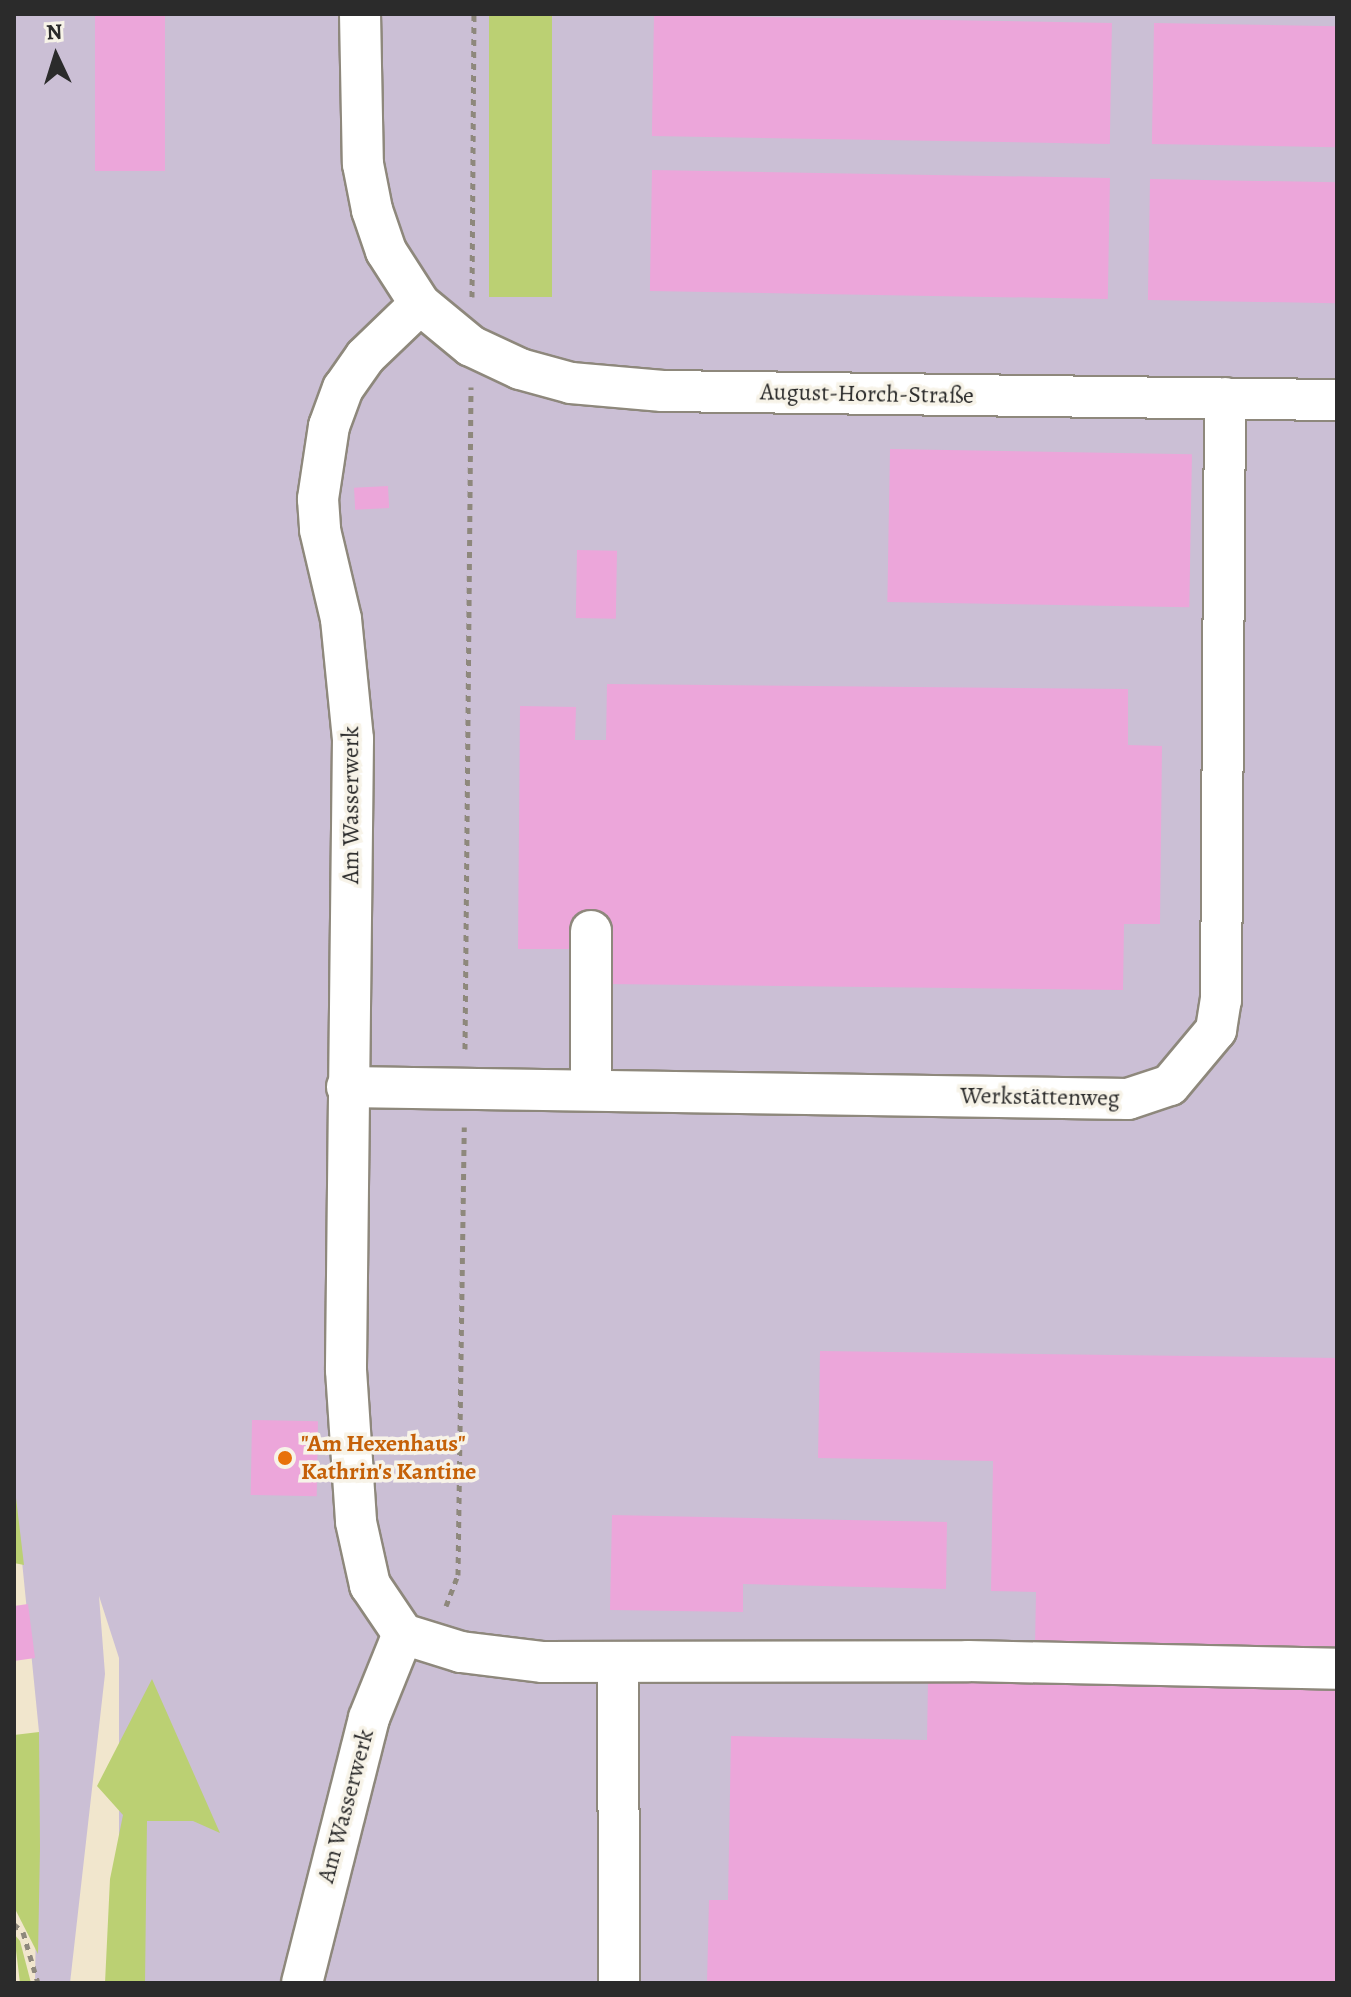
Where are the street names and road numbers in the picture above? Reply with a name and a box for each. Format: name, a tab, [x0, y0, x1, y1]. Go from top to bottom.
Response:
street label: August-Horch-Straße	[760, 378, 974, 410]
street label: Am Wasserwerk	[337, 726, 365, 884]
street label: Werkstättenweg	[960, 1081, 1120, 1113]
street label: Am Wasserwerk	[312, 1726, 380, 1886]

